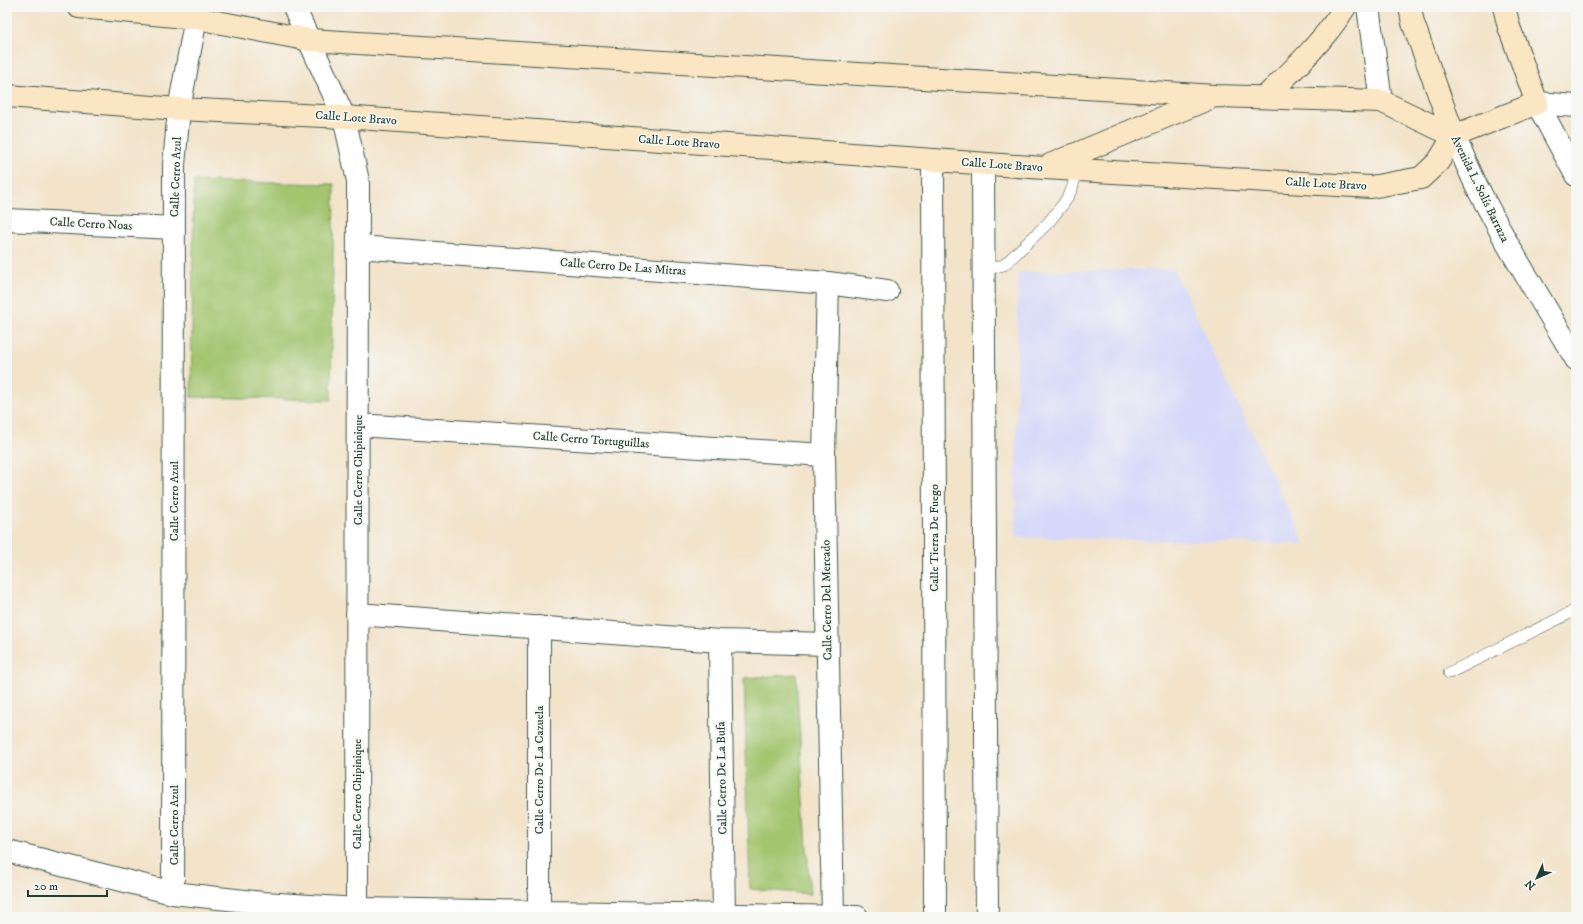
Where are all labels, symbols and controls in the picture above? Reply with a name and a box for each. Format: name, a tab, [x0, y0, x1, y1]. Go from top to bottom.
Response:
street label: Calle Lote Bravo	[315, 108, 397, 128]
street label: Calle Lote Bravo	[638, 132, 720, 152]
street label: Avenida L. Solís Barraza	[1448, 133, 1513, 246]
street label: Calle Cerro Azul	[167, 136, 185, 217]
street label: Calle Lote Bravo	[961, 155, 1043, 175]
street label: Calle Lote Bravo	[1285, 174, 1367, 194]
street label: Calle Cerro Noas	[49, 214, 133, 234]
street label: Calle Cerro De Las Mitras	[559, 255, 687, 279]
street label: Calle Cerro Chipinique	[351, 415, 366, 525]
street label: Calle Cerro Tortuguillas	[532, 428, 650, 452]
street label: Calle Cerro Azul	[167, 460, 182, 541]
street label: Calle Tierra De Fuego	[927, 484, 942, 592]
street label: Calle Cerro Del Mercado	[818, 540, 836, 660]
street label: Calle Cerro De La Cazuela	[532, 705, 547, 834]
street label: Calle Cerro De La Bufa	[713, 720, 730, 835]
street label: Calle Cerro Chipinique	[350, 739, 365, 849]
street label: Calle Cerro Azul	[167, 784, 182, 865]
north arrow	[1517, 858, 1557, 898]
scale bar	[28, 872, 107, 898]
text: N	[1522, 876, 1539, 893]
text: 20 m	[34, 879, 58, 894]

